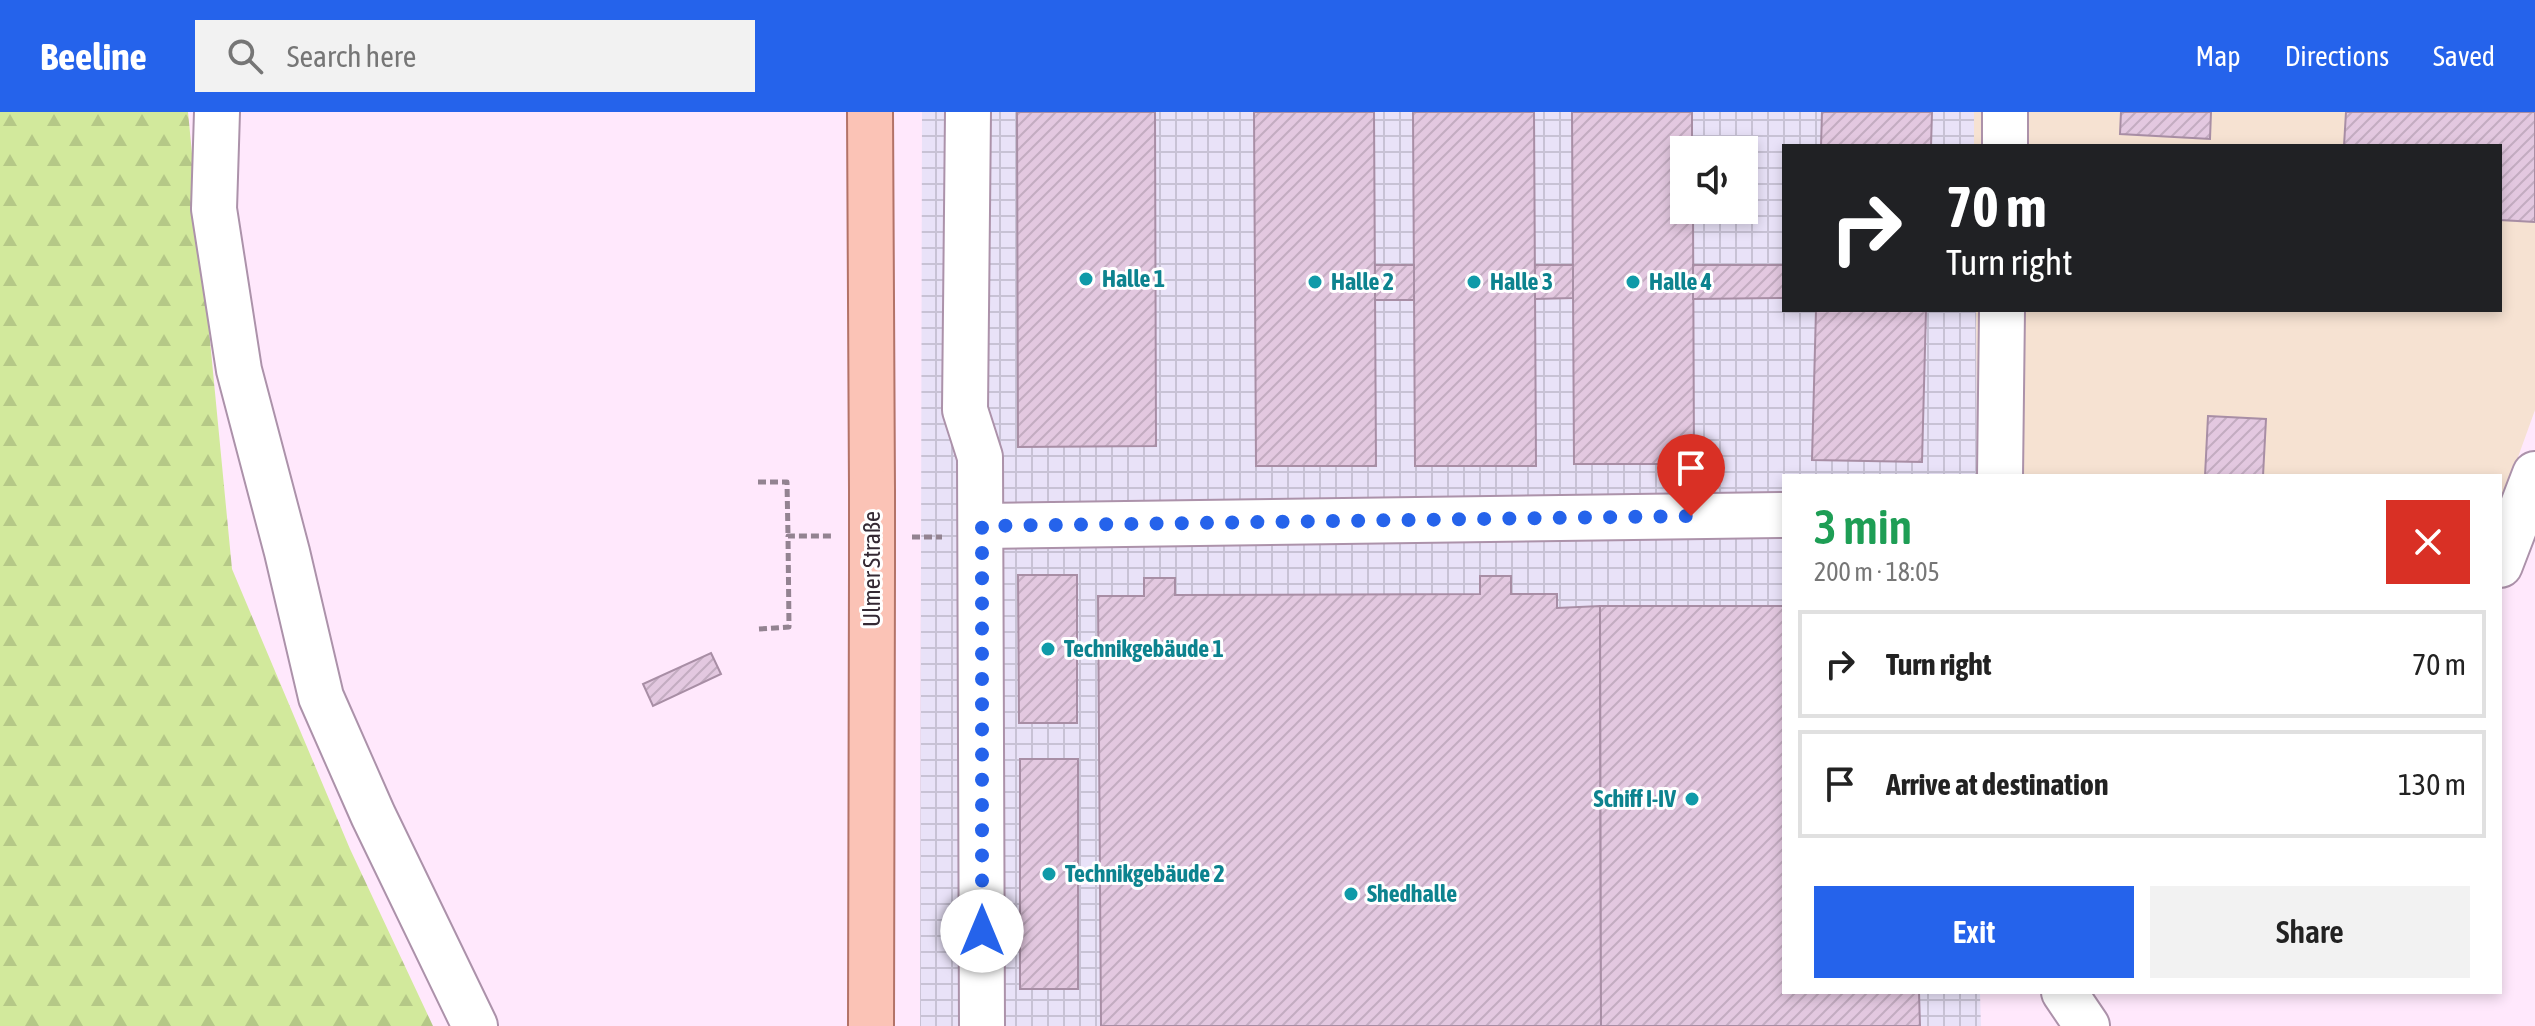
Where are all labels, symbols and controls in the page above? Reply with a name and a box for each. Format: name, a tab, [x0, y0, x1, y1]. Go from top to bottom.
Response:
search box	[195, 20, 755, 92]
icon: search	[223, 34, 267, 78]
text: Beeline	[40, 35, 147, 78]
text: Search here	[287, 39, 416, 73]
text: Map	[2196, 40, 2241, 72]
text: Directions	[2285, 40, 2389, 72]
text: Saved	[2433, 40, 2495, 72]
map controls	[1670, 136, 1758, 224]
button: sound	[1670, 136, 1758, 224]
text: 70 m	[1946, 175, 2047, 239]
icon: right	[1814, 176, 1918, 280]
text: Turn right	[1946, 241, 2073, 283]
place label: Halle 1	[1102, 265, 1165, 292]
place label: Halle 2	[1331, 268, 1394, 295]
place label: Halle 3	[1490, 268, 1553, 295]
place label: Halle 4	[1649, 268, 1712, 295]
marker: Halle 1	[1077, 270, 1095, 288]
marker: Halle 2	[1306, 273, 1324, 291]
marker: Halle 3	[1465, 273, 1483, 291]
marker: Halle 4	[1624, 273, 1642, 291]
pin	[1657, 434, 1725, 516]
icon: arrive	[1669, 446, 1713, 490]
text: 3 min	[1814, 499, 1912, 554]
button: close	[2386, 500, 2470, 584]
street label: Ulmer Straße	[858, 511, 885, 627]
text: 200 m · 18:05	[1814, 557, 1940, 587]
place label: Technikgebäude 1	[1064, 635, 1224, 662]
marker: Technikgebäude 1	[1039, 640, 1057, 658]
icon: right	[1818, 642, 1862, 686]
text: Turn right	[1886, 647, 1992, 681]
text: 70 m	[2412, 647, 2466, 681]
icon: arrive	[1818, 762, 1862, 806]
text: Arrive at destination	[1886, 767, 2108, 801]
text: 130 m	[2398, 767, 2466, 801]
place label: Schiff I-IV	[1594, 785, 1676, 812]
marker: Schiff I-IV	[1683, 790, 1701, 808]
place label: Technikgebäude 2	[1065, 860, 1225, 887]
marker: Technikgebäude 2	[1040, 865, 1058, 883]
place label: Shedhalle	[1367, 880, 1457, 907]
marker: Shedhalle	[1342, 885, 1360, 903]
button: Exit	[1814, 886, 2134, 978]
button: Share	[2150, 886, 2470, 978]
position arrow	[940, 889, 1024, 973]

